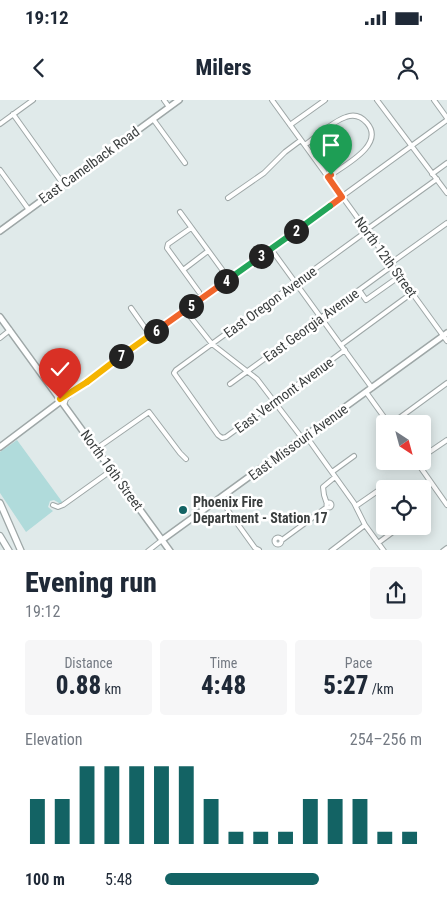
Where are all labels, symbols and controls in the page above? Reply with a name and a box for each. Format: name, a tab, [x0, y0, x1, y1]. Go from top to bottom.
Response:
text: 19:12	[25, 6, 69, 29]
icon: back	[25, 54, 53, 82]
icon: person	[394, 54, 422, 82]
text: Milers	[196, 55, 251, 80]
street label: East Camelback Road	[36, 123, 142, 207]
pin	[310, 124, 352, 175]
icon: arrive	[317, 131, 345, 159]
street label: North 12th Street	[352, 214, 420, 300]
pin: 2	[284, 218, 308, 244]
text: 2	[293, 223, 300, 239]
pin: 3	[248, 244, 274, 268]
text: 3	[258, 248, 265, 264]
street label: East Oregon Avenue	[220, 263, 320, 341]
pin: 4	[214, 268, 238, 294]
text: 4	[223, 273, 230, 289]
street label: East Georgia Avenue	[260, 285, 362, 365]
pin: 5	[178, 294, 204, 318]
text: 5	[188, 298, 195, 314]
pin: 6	[144, 318, 168, 344]
text: 6	[153, 323, 160, 339]
pin: 7	[108, 344, 134, 368]
pin	[39, 348, 81, 399]
text: 7	[118, 348, 125, 364]
street label: East Vermont Avenue	[232, 354, 337, 436]
icon: check	[46, 355, 74, 383]
street label: East Missouri Avenue	[245, 400, 351, 483]
north arrow	[376, 415, 431, 470]
map controls	[376, 415, 431, 535]
street label: North 16th Street	[78, 427, 146, 513]
button: locate	[376, 480, 431, 535]
place label: Phoenix Fire Department - Station 17	[193, 494, 328, 526]
marker: Phoenix Fire Department - Station 17	[177, 504, 189, 516]
text: Evening run	[25, 566, 157, 599]
button: share	[370, 567, 422, 619]
text: 19:12	[25, 602, 60, 621]
text: Distance	[64, 655, 113, 671]
text: Time	[210, 655, 237, 671]
text: Pace	[345, 655, 372, 671]
text: 0.88	[56, 671, 101, 700]
text: 4:48	[201, 671, 246, 700]
text: 5:27	[323, 671, 368, 700]
text: km	[101, 681, 121, 697]
text: /km	[368, 681, 394, 697]
text: Elevation	[25, 730, 83, 749]
text: 254–256 m	[350, 730, 422, 749]
text: 100 m	[25, 870, 65, 889]
text: 5:48	[105, 870, 132, 889]

